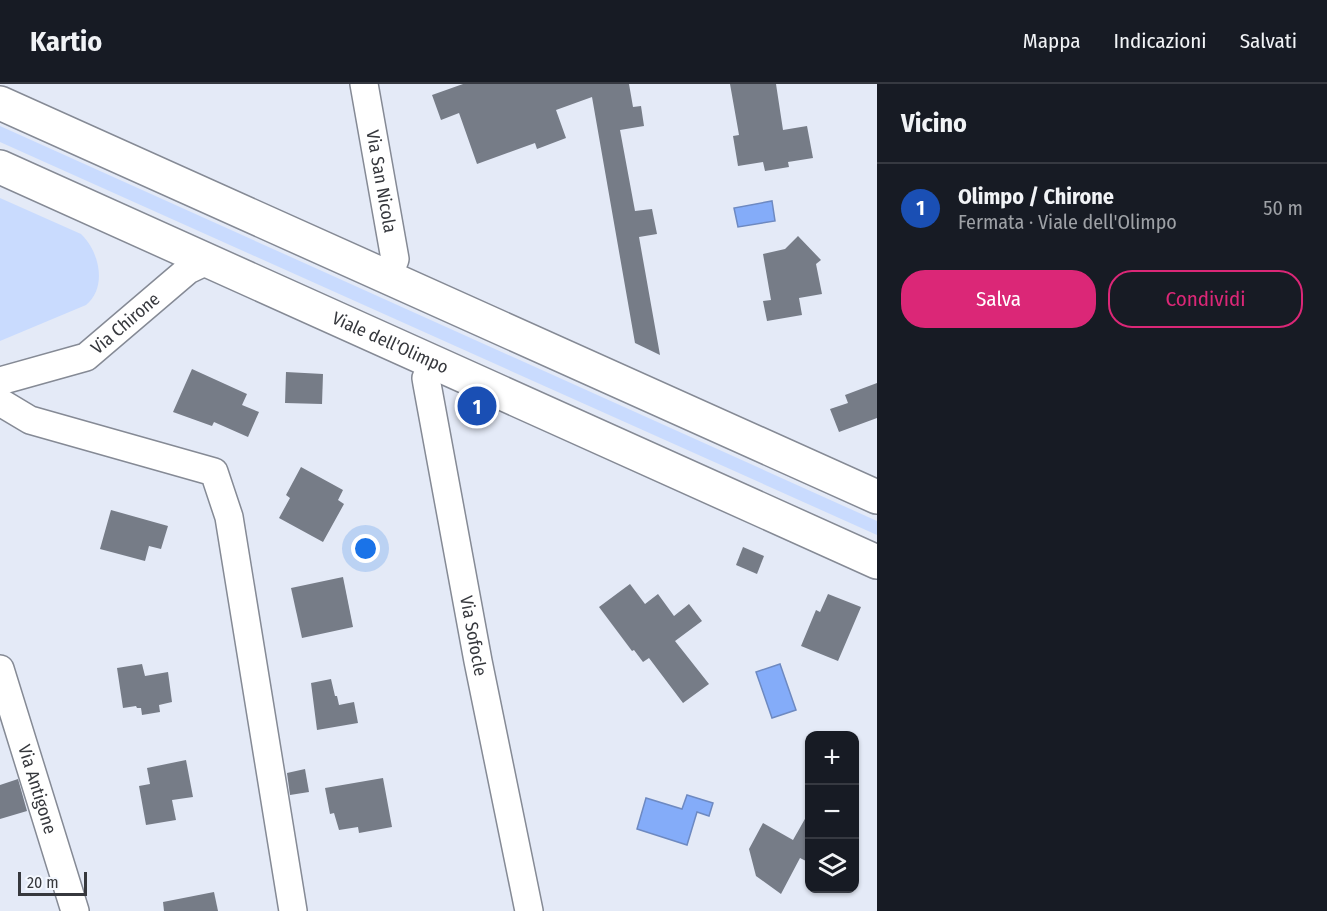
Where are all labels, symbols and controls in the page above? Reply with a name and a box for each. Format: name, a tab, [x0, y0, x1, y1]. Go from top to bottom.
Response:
text: Kartio	[30, 25, 102, 58]
text: Mappa	[1023, 28, 1080, 54]
text: Indicazioni	[1113, 28, 1207, 54]
text: Salvati	[1240, 28, 1297, 54]
text: Vicino	[901, 108, 967, 139]
street label: Via San Nicola	[361, 128, 401, 235]
text: Olimpo / Chirone	[958, 183, 1114, 210]
text: 1	[916, 196, 925, 220]
text: 50 m	[1263, 196, 1303, 220]
text: Fermata · Viale dell'Olimpo	[958, 210, 1177, 234]
button: Salva	[901, 270, 1096, 328]
button: Condividi	[1108, 270, 1303, 328]
street label: Via Chirone	[86, 288, 164, 359]
street label: Viale dell'Olimpo	[329, 307, 452, 378]
pin: 1	[458, 384, 496, 428]
your location	[351, 534, 380, 563]
street label: Via Sofocle	[455, 594, 492, 678]
map controls	[805, 731, 859, 893]
button: +	[805, 731, 859, 785]
street label: Via Antigone	[13, 742, 61, 837]
button: −	[805, 785, 859, 839]
button: layers	[805, 839, 859, 893]
scale bar	[18, 869, 87, 896]
text: 20 m	[27, 873, 58, 892]

